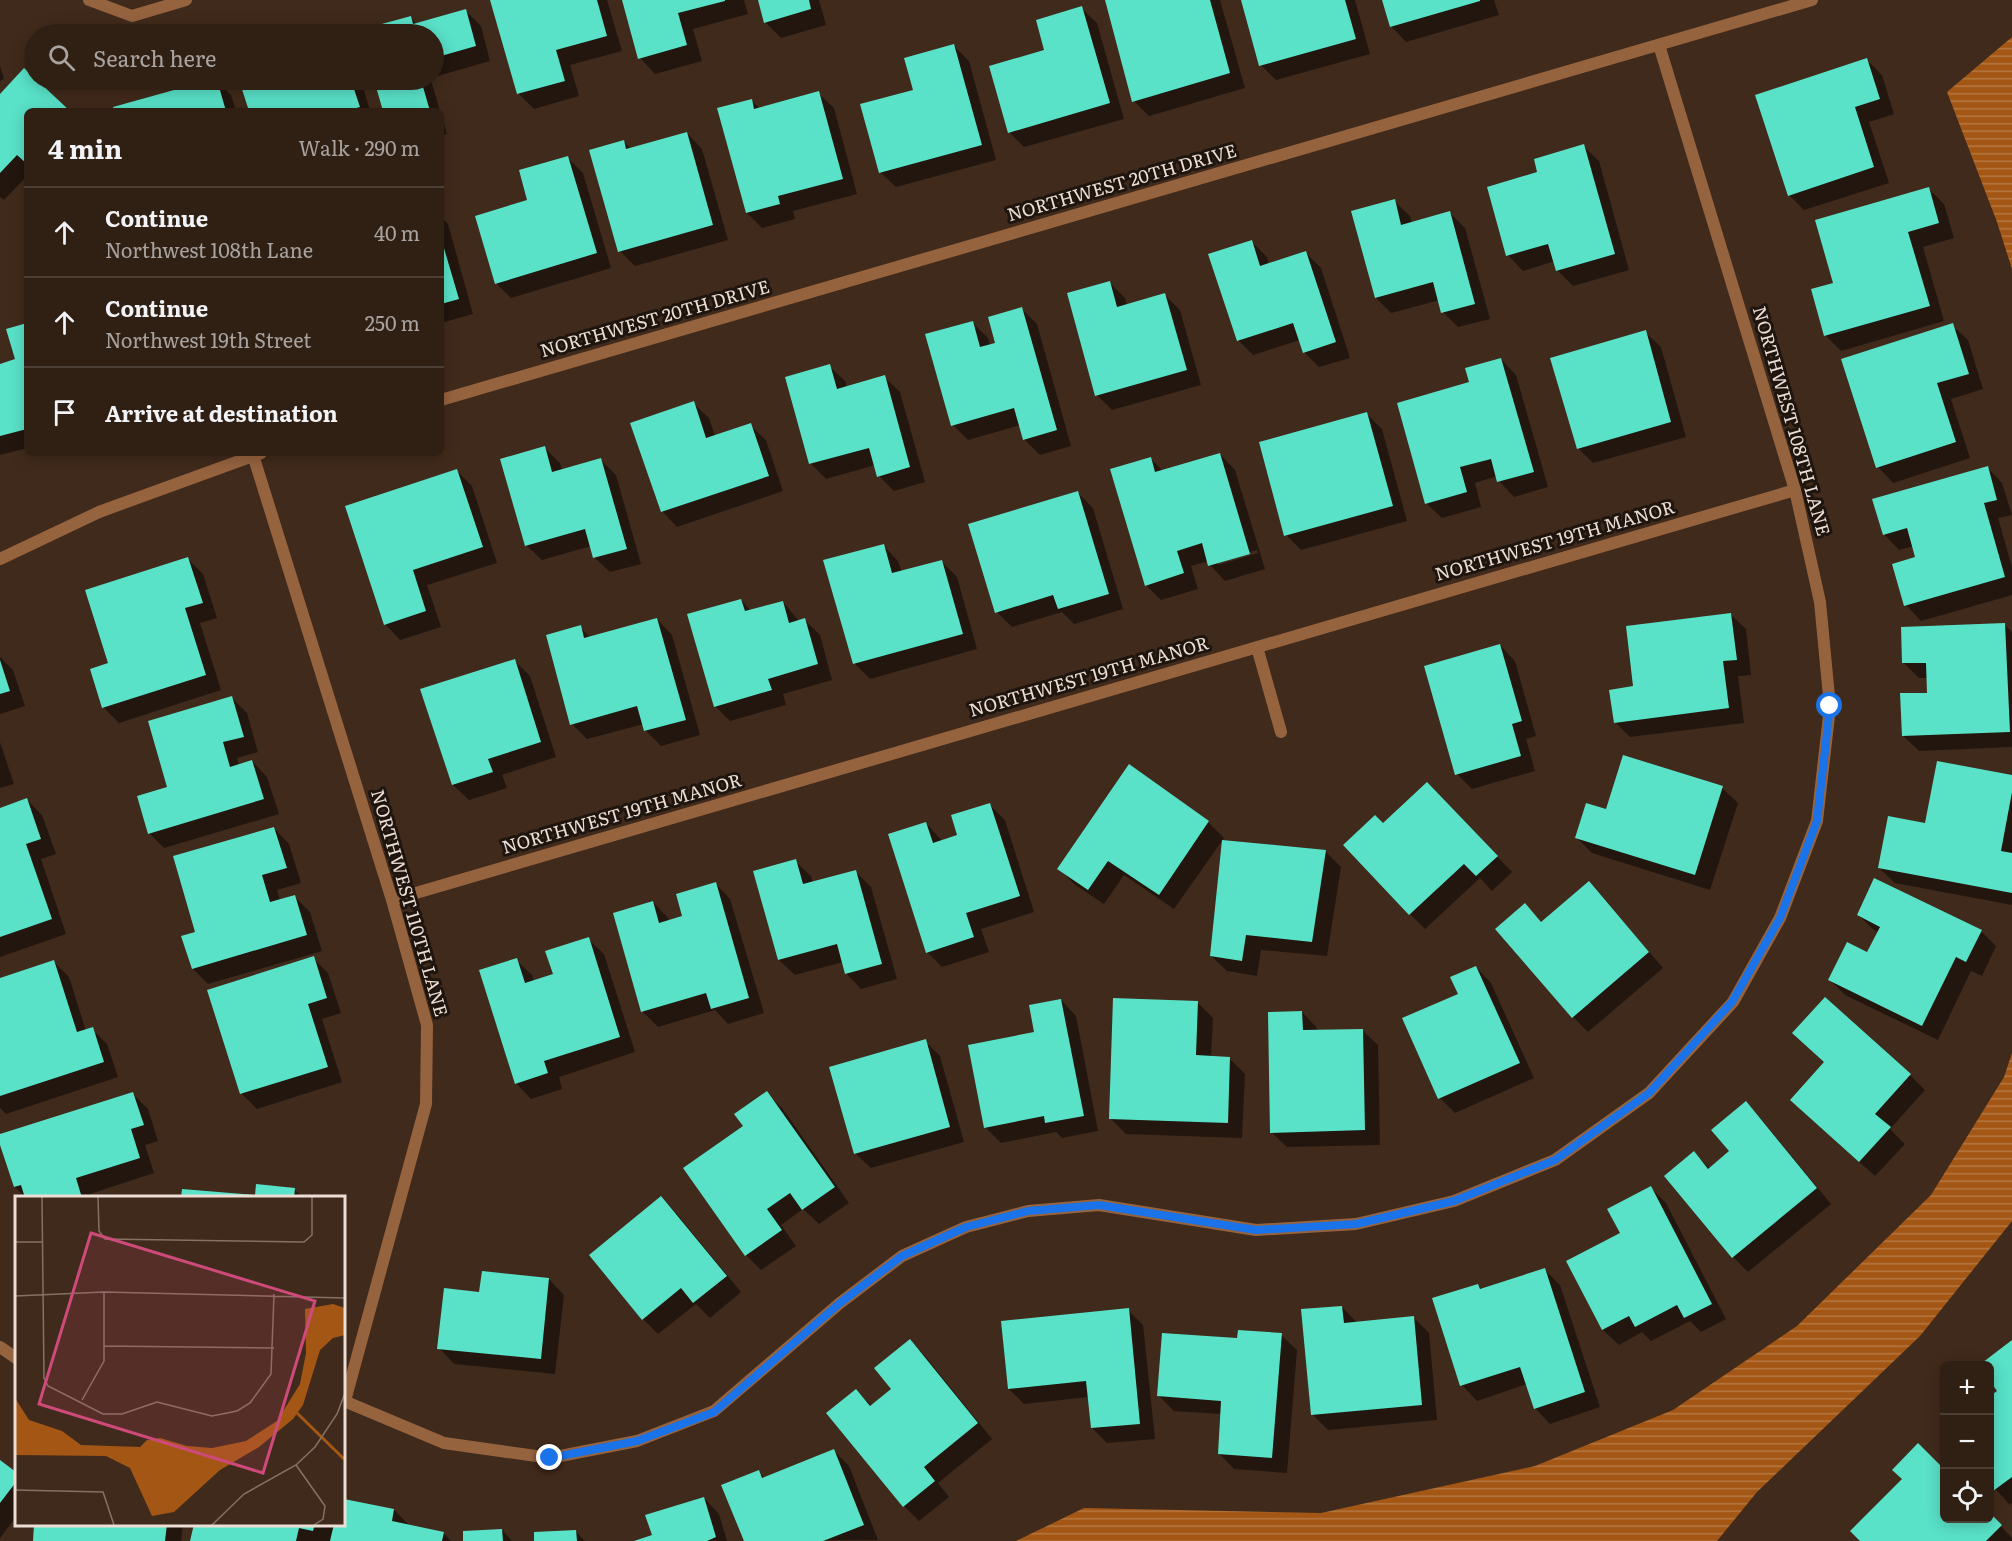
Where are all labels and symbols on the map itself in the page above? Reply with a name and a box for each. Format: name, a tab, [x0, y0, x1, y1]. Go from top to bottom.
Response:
street label: NORTHWEST 20TH DRIVE	[1004, 136, 1239, 227]
street label: NORTHWEST 20TH DRIVE	[537, 272, 772, 363]
street label: NORTHWEST 108TH LANE	[1747, 303, 1838, 539]
street label: NORTHWEST 19TH MANOR	[1431, 492, 1678, 587]
street label: NORTHWEST 19TH MANOR	[965, 628, 1212, 723]
route start	[1816, 692, 1842, 718]
street label: NORTHWEST 19TH MANOR	[498, 765, 745, 860]
street label: NORTHWEST 110TH LANE	[365, 786, 456, 1019]
inset map	[15, 1196, 345, 1526]
route end	[536, 1444, 562, 1470]

